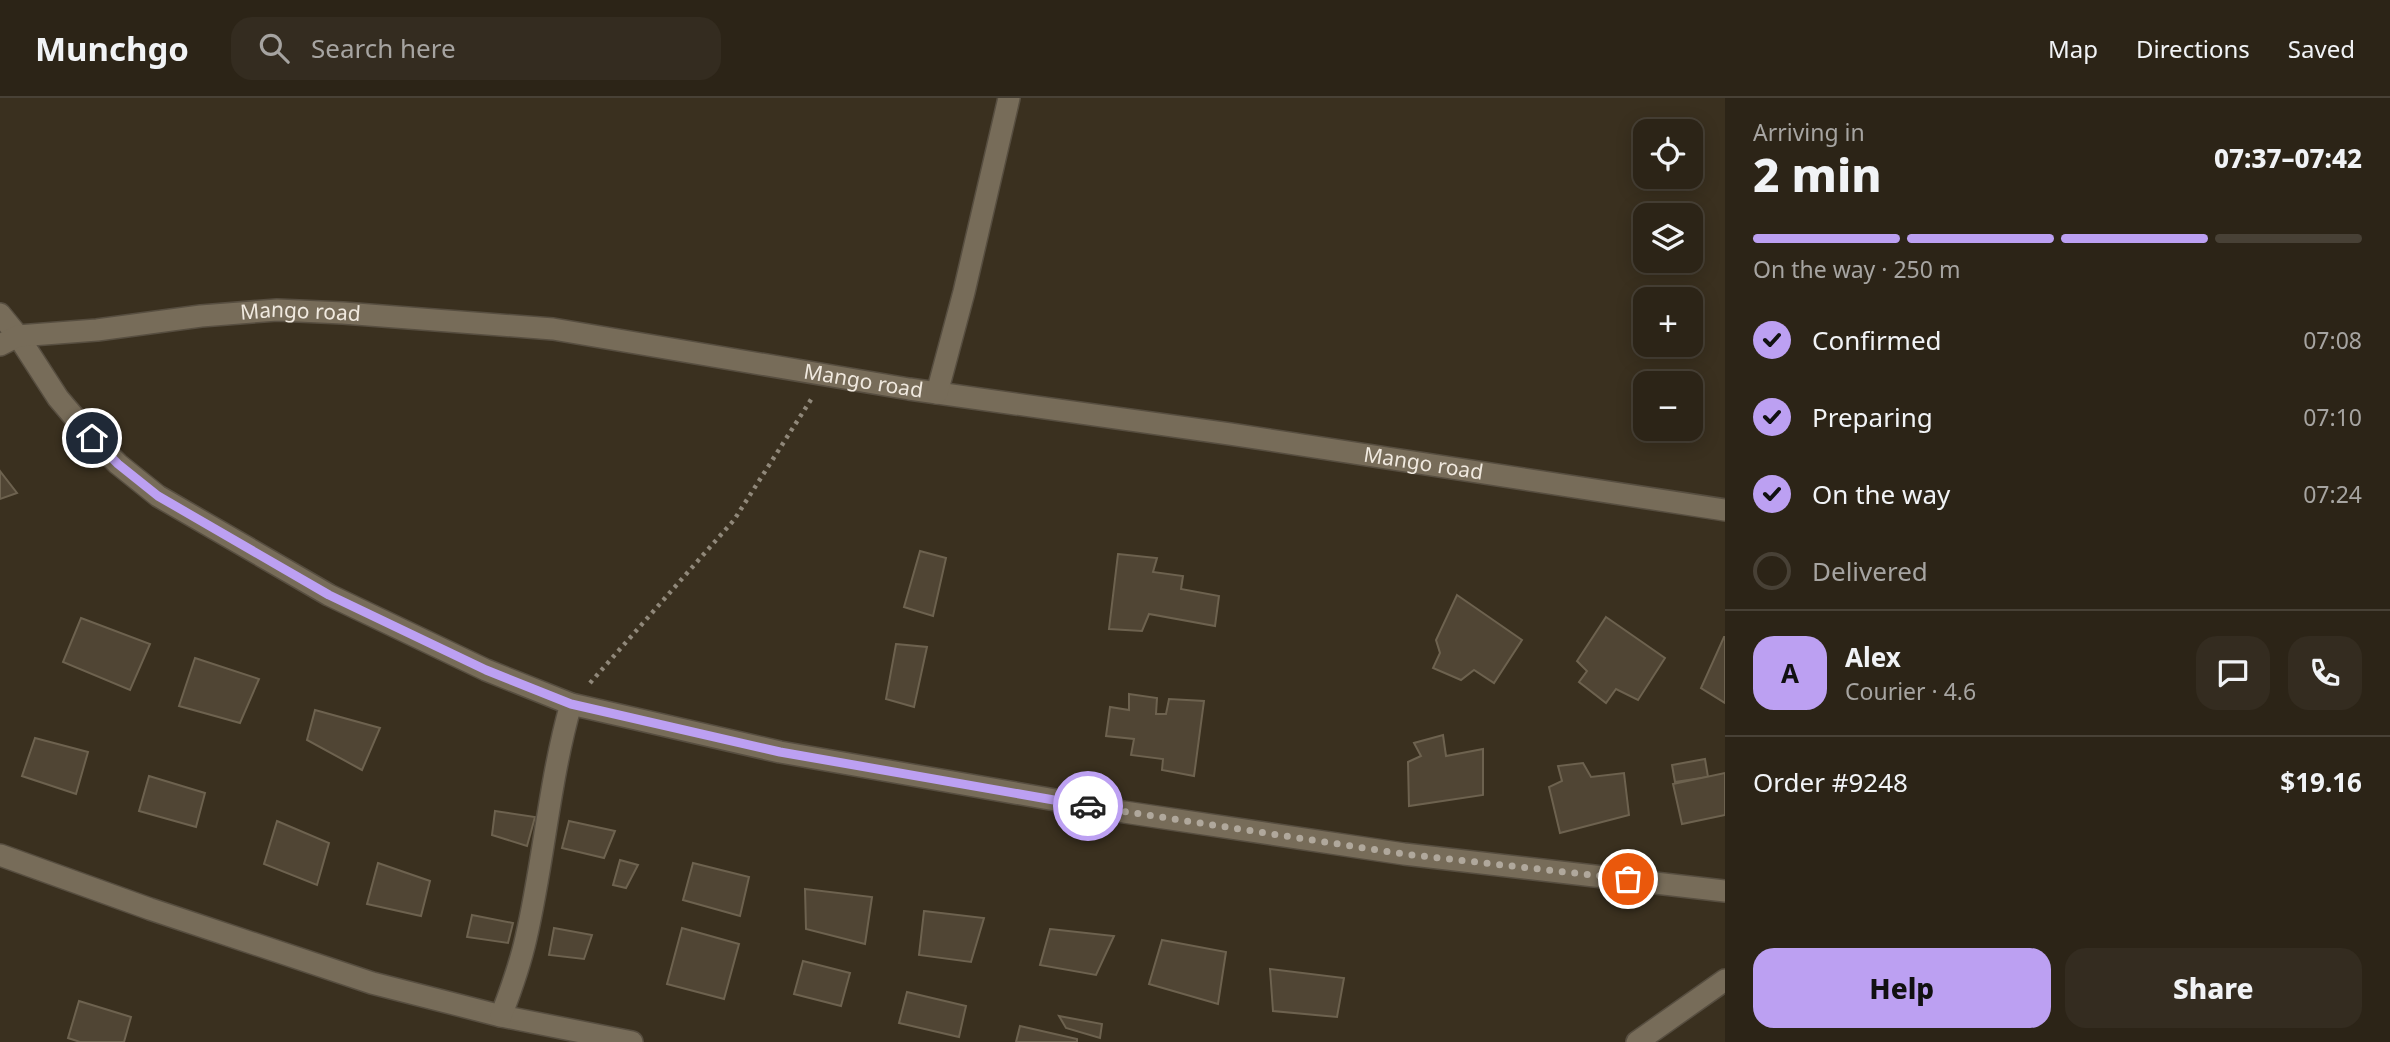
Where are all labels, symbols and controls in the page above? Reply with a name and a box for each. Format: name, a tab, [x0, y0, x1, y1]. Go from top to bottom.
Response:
search box	[231, 17, 721, 80]
text: Munchgo	[35, 26, 189, 71]
icon: search	[255, 29, 293, 67]
text: Search here	[311, 30, 456, 66]
text: Map	[2048, 32, 2098, 65]
text: Directions	[2136, 32, 2250, 65]
text: Saved	[2288, 32, 2355, 65]
text: Arriving in	[1753, 116, 1865, 148]
map controls	[1633, 119, 1703, 441]
button: locate	[1633, 119, 1703, 189]
text: 07:37–07:42	[2214, 140, 2362, 176]
text: 2 min	[1753, 143, 1882, 205]
button: layers	[1633, 203, 1703, 273]
text: On the way · 250 m	[1753, 253, 1960, 285]
button: +	[1633, 287, 1703, 357]
street label: Mango road	[239, 295, 362, 327]
icon: check	[1753, 321, 1791, 359]
text: Confirmed	[1812, 322, 1942, 358]
text: 07:08	[2303, 324, 2362, 356]
street label: Mango road	[802, 357, 925, 404]
button: −	[1633, 371, 1703, 441]
icon: check	[1753, 398, 1791, 436]
text: Preparing	[1812, 399, 1933, 435]
text: 07:10	[2303, 401, 2362, 433]
pin	[62, 408, 122, 468]
icon: home	[73, 419, 111, 457]
street label: Mango road	[1362, 440, 1485, 486]
icon: check	[1753, 475, 1791, 513]
text: On the way	[1812, 476, 1950, 512]
text: 07:24	[2303, 478, 2362, 510]
text: Delivered	[1812, 553, 1928, 589]
button: chat	[2196, 636, 2270, 710]
button: phone	[2288, 636, 2362, 710]
text: Alex	[1845, 639, 1901, 675]
text: A	[1781, 655, 1799, 691]
text: Courier · 4.6	[1845, 675, 1976, 707]
text: Order #9248	[1753, 764, 1908, 800]
text: $19.16	[2280, 764, 2362, 800]
courier	[1053, 771, 1123, 841]
icon: car	[1069, 787, 1107, 825]
pin	[1598, 849, 1658, 909]
icon: bag	[1609, 860, 1647, 898]
button: Help	[1753, 948, 2051, 1028]
button: Share	[2065, 948, 2362, 1028]

